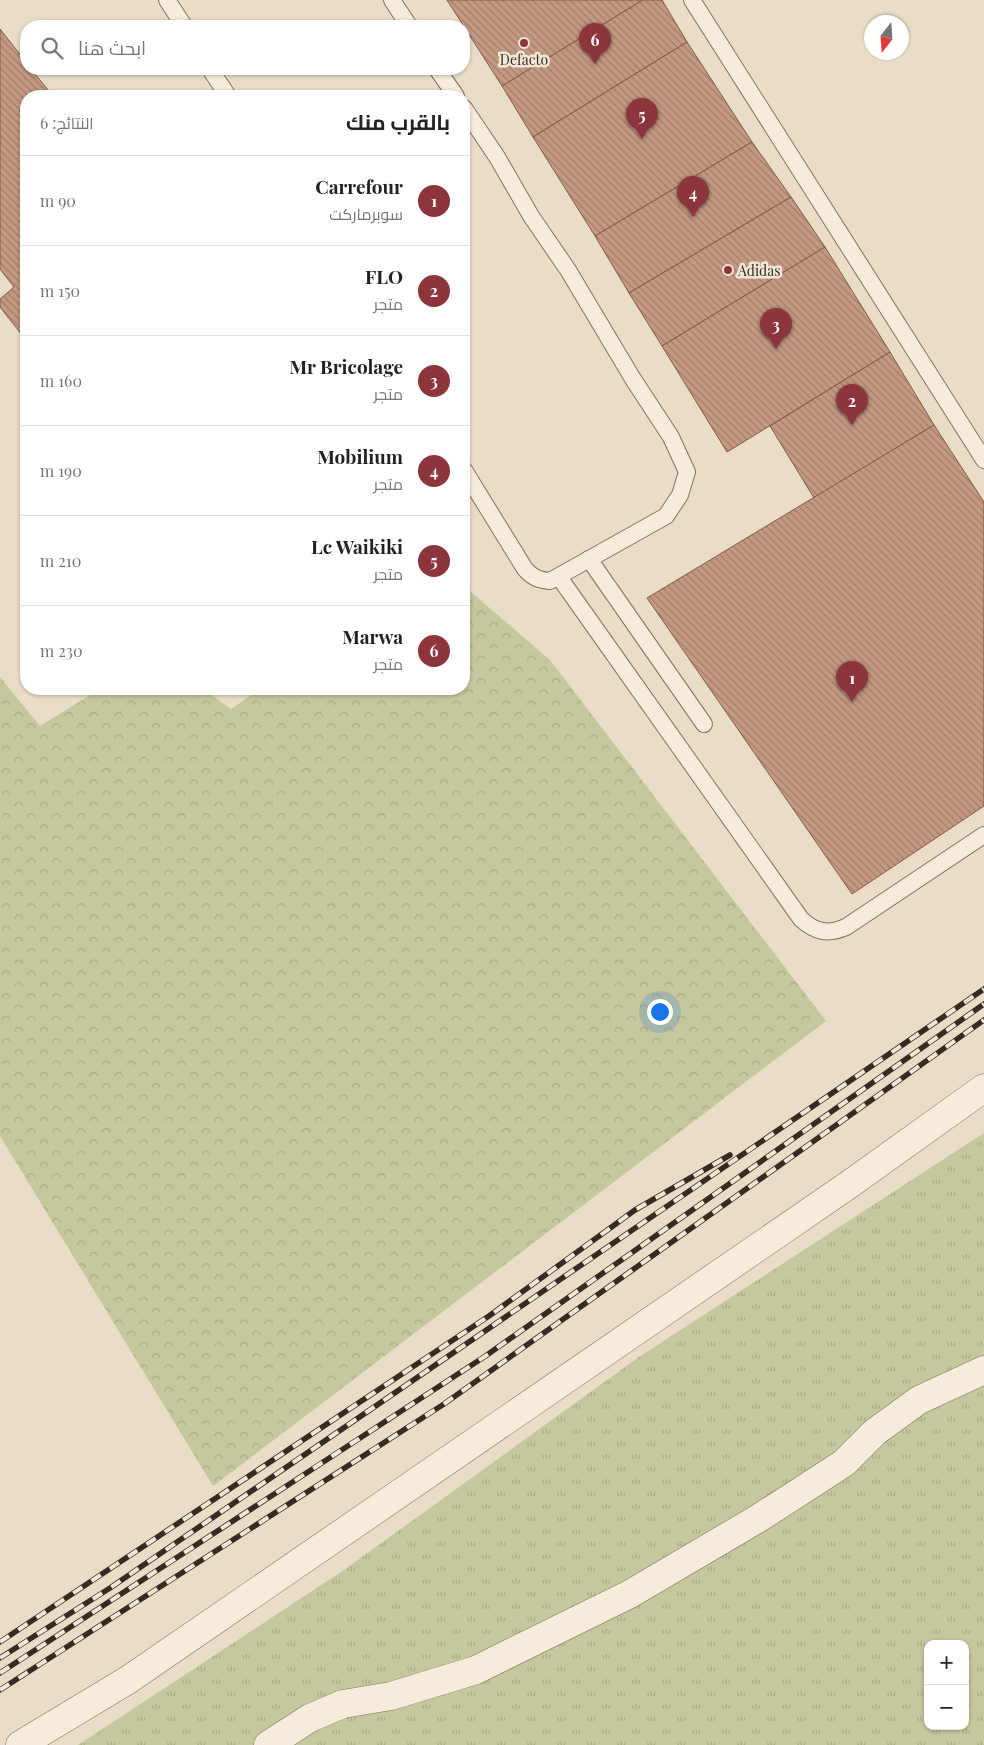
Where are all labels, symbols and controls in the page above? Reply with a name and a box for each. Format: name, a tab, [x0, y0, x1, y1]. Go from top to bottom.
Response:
north arrow	[864, 15, 909, 60]
search box	[20, 20, 470, 75]
pin: 6	[579, 23, 611, 64]
icon: search	[38, 34, 66, 62]
text: ابحث هنا	[78, 34, 146, 60]
marker: Defacto	[518, 37, 530, 49]
place label: Defacto	[500, 50, 548, 69]
pin: 5	[626, 98, 658, 139]
text: بالقرب منك	[346, 107, 450, 135]
text: النتائج: 6	[40, 112, 94, 133]
text: Carrefour	[315, 173, 403, 199]
pin: 4	[677, 176, 709, 217]
text: 90 m	[40, 190, 76, 211]
text: 1	[431, 190, 437, 211]
text: سوبرماركت	[329, 203, 403, 224]
place label: Adidas	[737, 261, 780, 280]
text: FLO	[365, 263, 403, 289]
marker: Adidas	[722, 264, 734, 276]
text: 150 m	[40, 280, 80, 301]
text: 2	[430, 280, 438, 301]
text: متجر	[374, 293, 403, 314]
pin: 3	[760, 308, 792, 349]
text: Mr Bricolage	[289, 353, 403, 379]
text: 160 m	[40, 370, 82, 391]
text: 3	[430, 370, 438, 391]
text: متجر	[374, 383, 403, 404]
pin: 2	[836, 384, 868, 425]
text: Mobilium	[317, 443, 403, 469]
text: 190 m	[40, 460, 82, 481]
text: 4	[430, 460, 438, 481]
text: متجر	[374, 473, 403, 494]
text: Lc Waikiki	[311, 533, 403, 559]
text: 210 m	[40, 550, 81, 571]
text: 5	[430, 550, 438, 571]
text: متجر	[374, 563, 403, 584]
text: Marwa	[342, 623, 403, 649]
text: 230 m	[40, 640, 83, 661]
text: 6	[430, 640, 439, 661]
text: متجر	[374, 653, 403, 674]
pin: 1	[836, 661, 868, 702]
your location	[647, 999, 673, 1025]
map controls	[924, 1640, 969, 1730]
button: +	[924, 1640, 969, 1685]
button: −	[924, 1685, 969, 1730]

